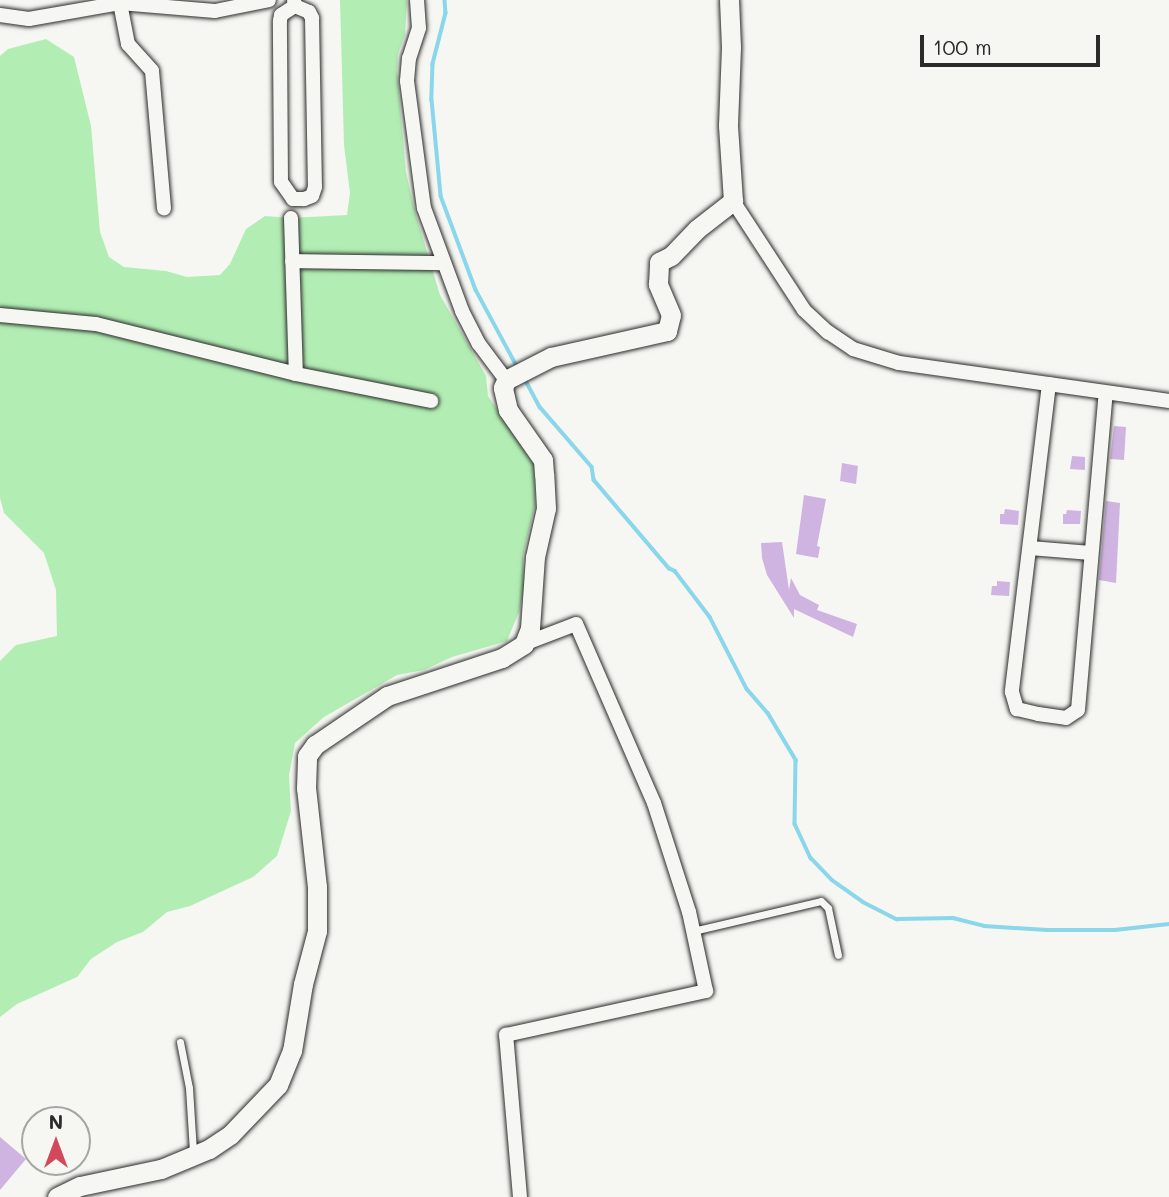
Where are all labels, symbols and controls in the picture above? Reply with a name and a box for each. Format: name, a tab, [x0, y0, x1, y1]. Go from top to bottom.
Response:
scale bar	[924, 21, 1104, 65]
text: 100 m	[933, 33, 992, 60]
north arrow	[21, 1106, 91, 1176]
text: N	[49, 1109, 63, 1134]

